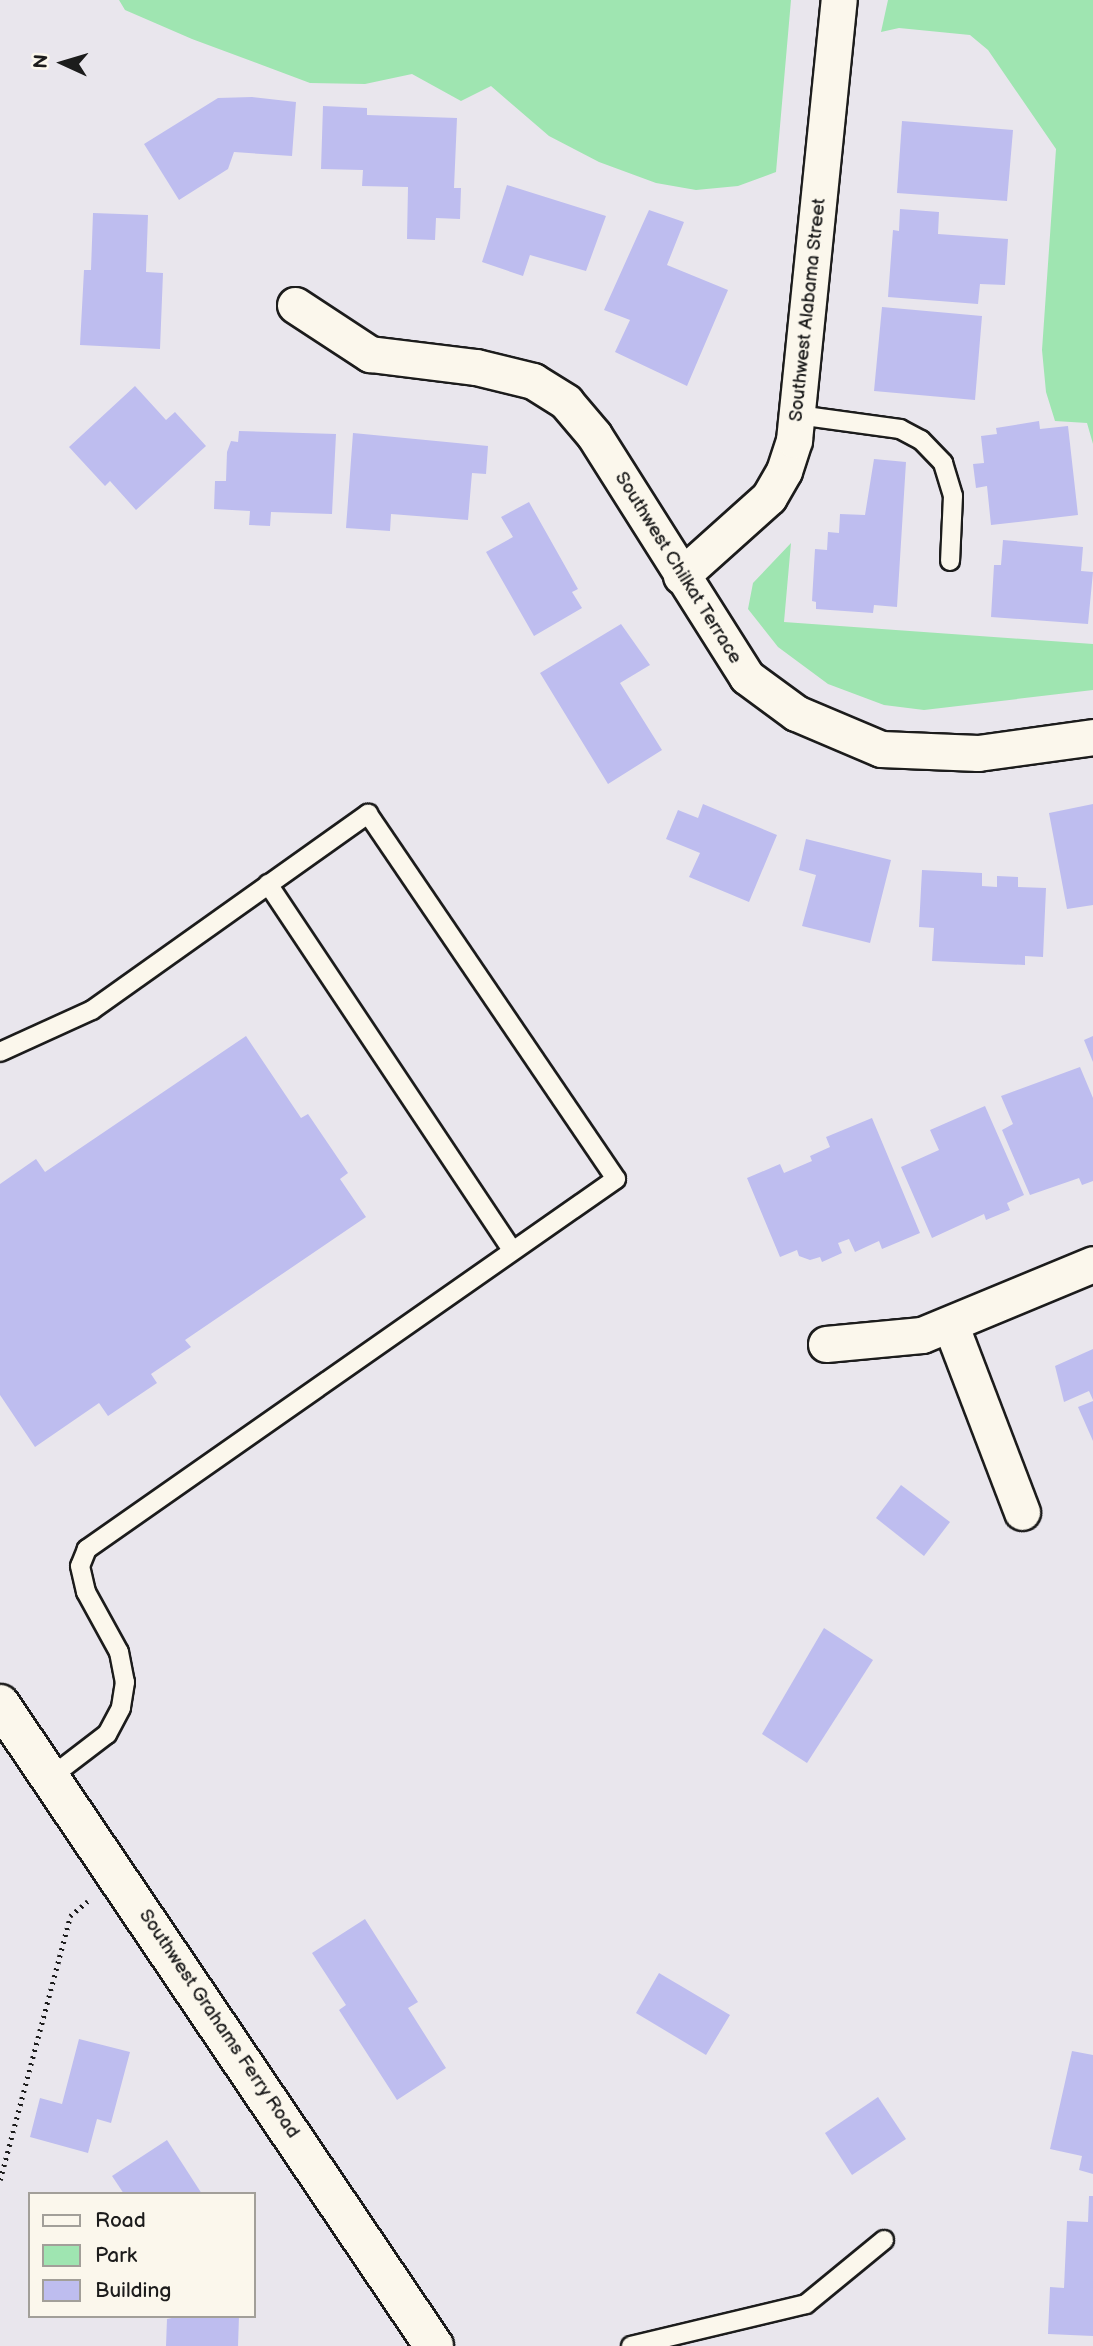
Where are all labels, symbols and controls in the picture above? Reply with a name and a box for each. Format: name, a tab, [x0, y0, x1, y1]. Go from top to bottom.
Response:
north arrow	[28, 28, 98, 98]
text: N	[30, 54, 54, 69]
street label: Southwest Alabama Street	[785, 197, 831, 423]
street label: Southwest Chilkat Terrace	[609, 468, 747, 668]
street label: Southwest Grahams Ferry Road	[133, 1905, 305, 2143]
legend	[28, 2192, 256, 2318]
text: Road	[95, 2208, 146, 2233]
text: Park	[95, 2243, 137, 2268]
text: Building	[95, 2278, 171, 2303]

